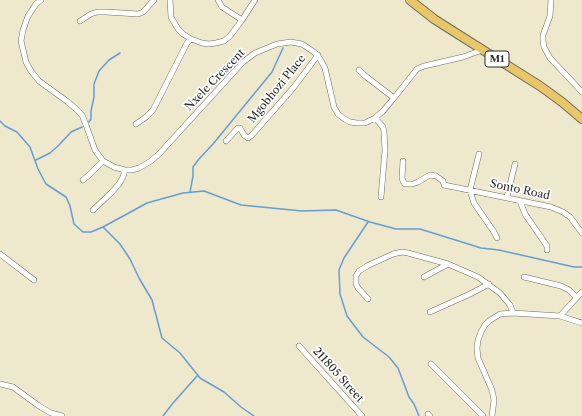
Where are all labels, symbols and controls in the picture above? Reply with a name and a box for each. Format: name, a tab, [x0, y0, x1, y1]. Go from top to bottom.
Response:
street label: Nxele Crescent	[182, 47, 248, 113]
road number: M1	[485, 51, 509, 67]
street label: Mgobhozi Place	[245, 52, 309, 126]
street label: Sonto Road	[489, 177, 551, 203]
street label: 211805 Street	[310, 345, 366, 405]

